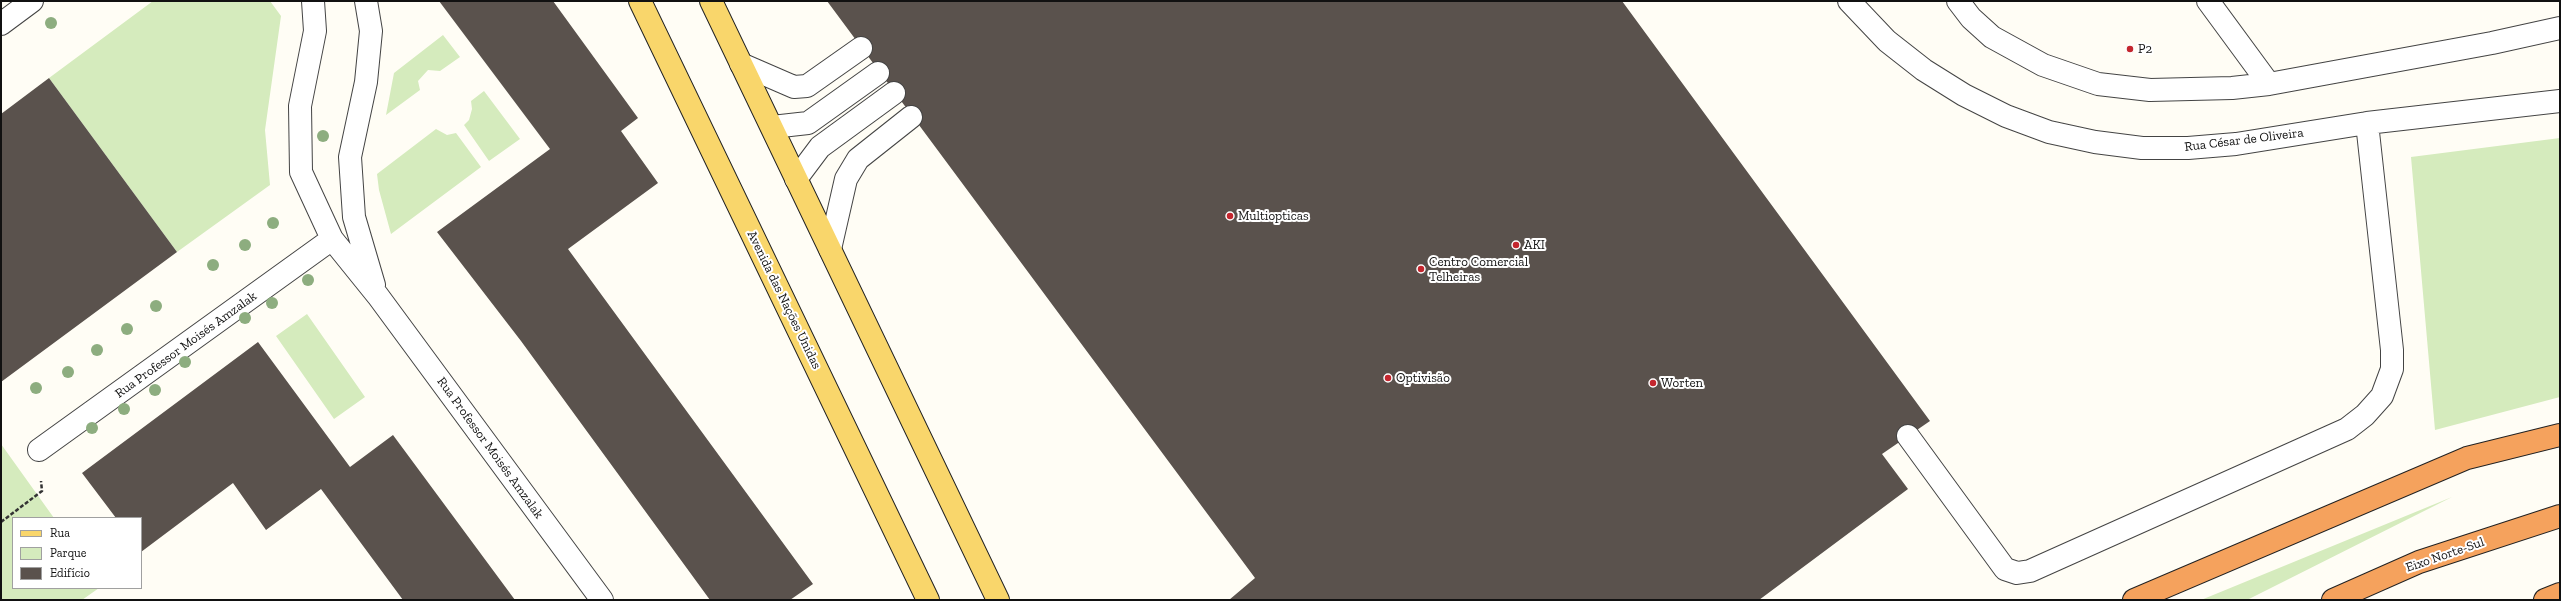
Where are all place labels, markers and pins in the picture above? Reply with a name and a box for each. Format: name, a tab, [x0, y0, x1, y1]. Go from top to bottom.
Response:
place label: P2	[2138, 41, 2152, 57]
marker: P2	[2125, 44, 2135, 54]
place label: Multiopticas	[1238, 208, 1309, 224]
marker: Multiopticas	[1225, 211, 1235, 221]
place label: AKI	[1524, 237, 1545, 253]
marker: AKI	[1511, 240, 1521, 250]
place label: Centro Comercial Telheiras	[1429, 254, 1528, 285]
marker: Centro Comercial Telheiras	[1416, 264, 1426, 274]
place label: Optivisão	[1396, 370, 1450, 386]
marker: Optivisão	[1383, 373, 1393, 383]
place label: Worten	[1661, 375, 1703, 391]
marker: Worten	[1648, 378, 1658, 388]

